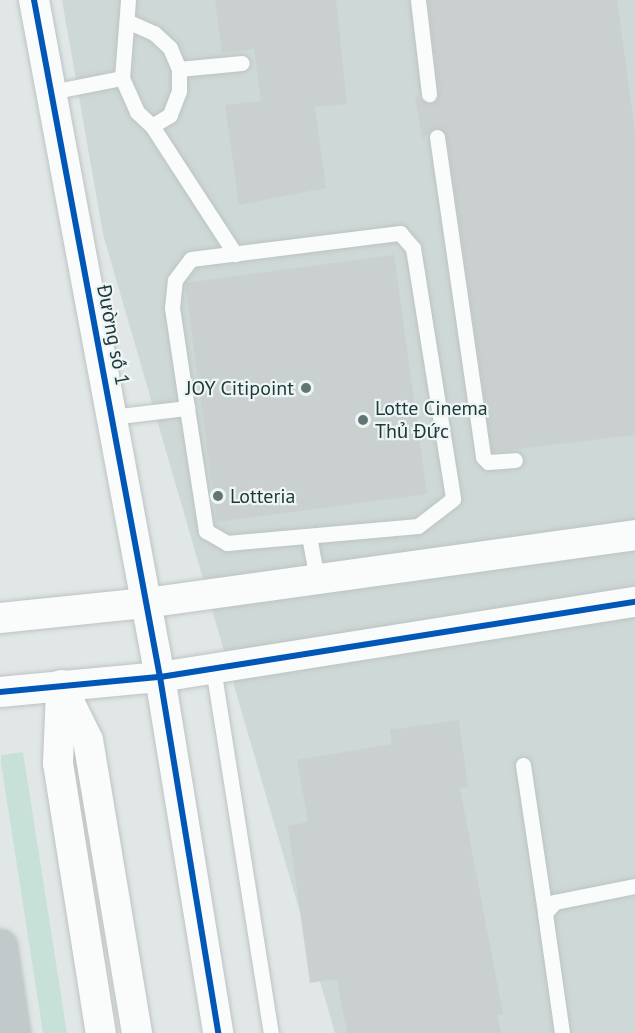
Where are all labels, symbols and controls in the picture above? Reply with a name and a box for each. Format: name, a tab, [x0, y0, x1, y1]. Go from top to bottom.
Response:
street label: Đường số 1	[91, 283, 135, 387]
place label: JOY Citipoint	[185, 376, 294, 400]
marker: JOY Citipoint	[299, 381, 313, 395]
place label: Lotte Cinema Thủ Đức	[375, 396, 488, 443]
marker: Lotte Cinema Thủ Đức	[356, 413, 370, 427]
place label: Lotteria	[230, 484, 295, 508]
marker: Lotteria	[211, 489, 225, 503]

